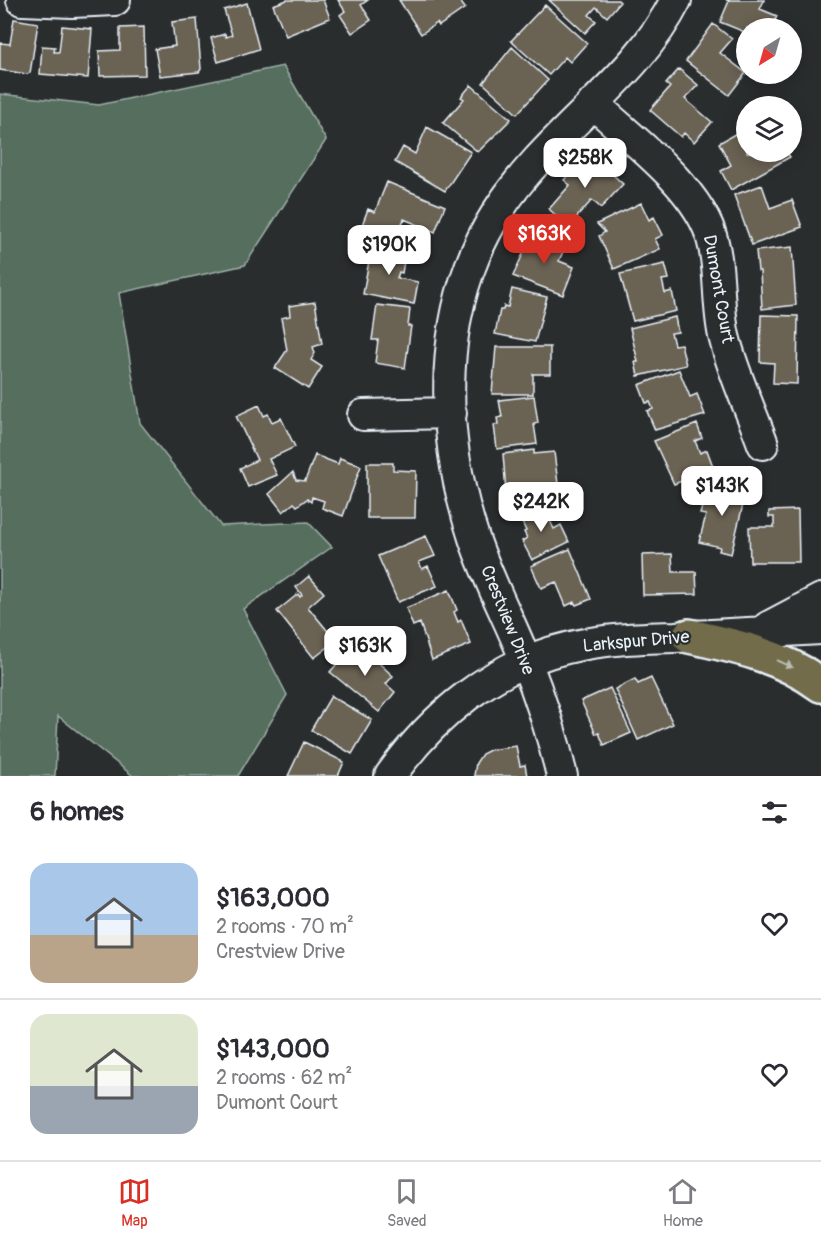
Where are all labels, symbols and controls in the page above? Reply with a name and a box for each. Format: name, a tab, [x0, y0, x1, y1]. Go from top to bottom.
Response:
north arrow	[736, 18, 802, 84]
map controls	[736, 18, 802, 162]
button: layers	[736, 96, 802, 162]
pin: $258K	[543, 138, 627, 189]
text: $258K	[558, 145, 613, 170]
pin: $163K	[502, 214, 586, 265]
text: $163K	[517, 221, 571, 246]
pin: $190K	[347, 225, 431, 276]
text: $190K	[362, 232, 416, 257]
street label: Dumont Court	[698, 233, 739, 346]
pin: $143K	[680, 466, 764, 517]
text: $143K	[695, 473, 749, 498]
pin: $242K	[499, 482, 583, 533]
text: $242K	[513, 489, 569, 514]
street label: Crestview Drive	[475, 562, 540, 678]
street label: Larkspur Drive	[582, 625, 690, 658]
pin: $163K	[323, 626, 407, 677]
text: $163K	[338, 633, 392, 658]
one-way arrow	[776, 660, 794, 670]
text: 6 homes	[30, 796, 124, 828]
icon: filters	[758, 796, 791, 829]
text: $163,000	[216, 882, 330, 914]
icon: home	[78, 887, 150, 959]
icon: heart	[758, 907, 791, 940]
text: 2 rooms · 70 m²	[216, 914, 354, 939]
text: Crestview Drive	[216, 939, 345, 964]
text: $143,000	[216, 1033, 330, 1065]
icon: home	[78, 1038, 150, 1110]
icon: heart	[758, 1058, 791, 1091]
text: 2 rooms · 62 m²	[216, 1065, 352, 1090]
text: Dumont Court	[216, 1090, 338, 1115]
tab: Map	[118, 1175, 151, 1231]
tab: Saved	[387, 1175, 427, 1231]
tab: Home	[663, 1175, 703, 1231]

